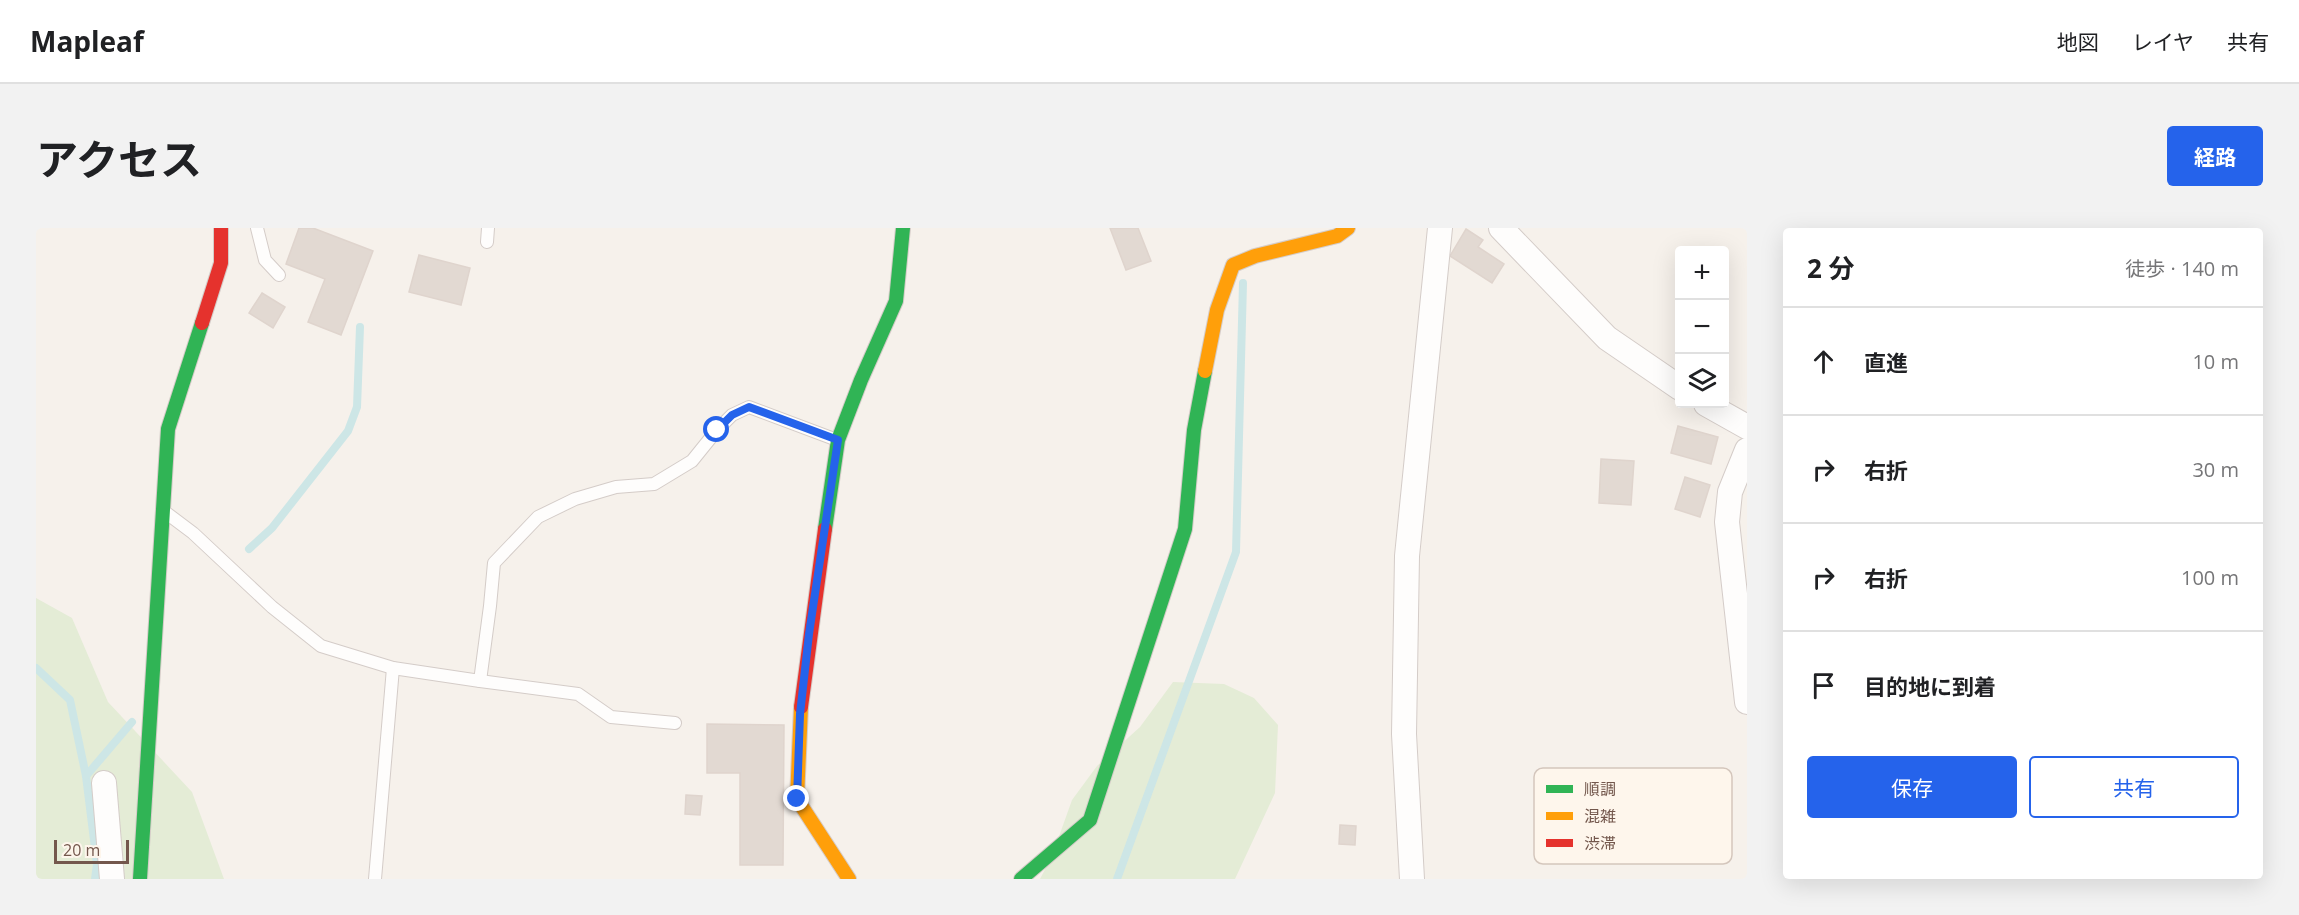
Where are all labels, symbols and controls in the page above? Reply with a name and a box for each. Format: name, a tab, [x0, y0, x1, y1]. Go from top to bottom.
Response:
text: Mapleaf	[30, 22, 144, 60]
text: 地図	[2057, 28, 2099, 56]
text: レイヤ	[2132, 28, 2194, 56]
text: 共有	[2227, 28, 2269, 56]
button: 経路	[2167, 126, 2263, 186]
text: アクセス	[36, 130, 202, 187]
map controls	[1675, 246, 1729, 408]
button: +	[1675, 246, 1729, 300]
text: 2 分	[1807, 250, 1855, 286]
text: 徒歩 · 140 m	[2125, 255, 2239, 282]
button: −	[1675, 300, 1729, 354]
icon: ahead	[1807, 345, 1840, 378]
text: 直進	[1864, 347, 1908, 377]
text: 10 m	[2192, 348, 2239, 375]
button: layers	[1675, 354, 1729, 408]
route start	[703, 416, 729, 442]
icon: right	[1807, 453, 1840, 486]
text: 右折	[1864, 455, 1908, 485]
text: 30 m	[2192, 456, 2239, 483]
icon: right	[1807, 561, 1840, 594]
text: 右折	[1864, 563, 1908, 593]
text: 100 m	[2181, 564, 2239, 591]
icon: arrive	[1807, 669, 1840, 702]
text: 目的地に到着	[1864, 671, 1996, 701]
button: 保存	[1807, 756, 2017, 818]
button: 共有	[2029, 756, 2239, 818]
legend	[1534, 768, 1732, 864]
text: 順調	[1584, 778, 1616, 800]
route end	[783, 785, 809, 811]
text: 混雑	[1584, 805, 1616, 827]
text: 渋滞	[1584, 832, 1616, 854]
scale bar	[54, 837, 129, 864]
text: 20 m	[63, 839, 100, 861]

